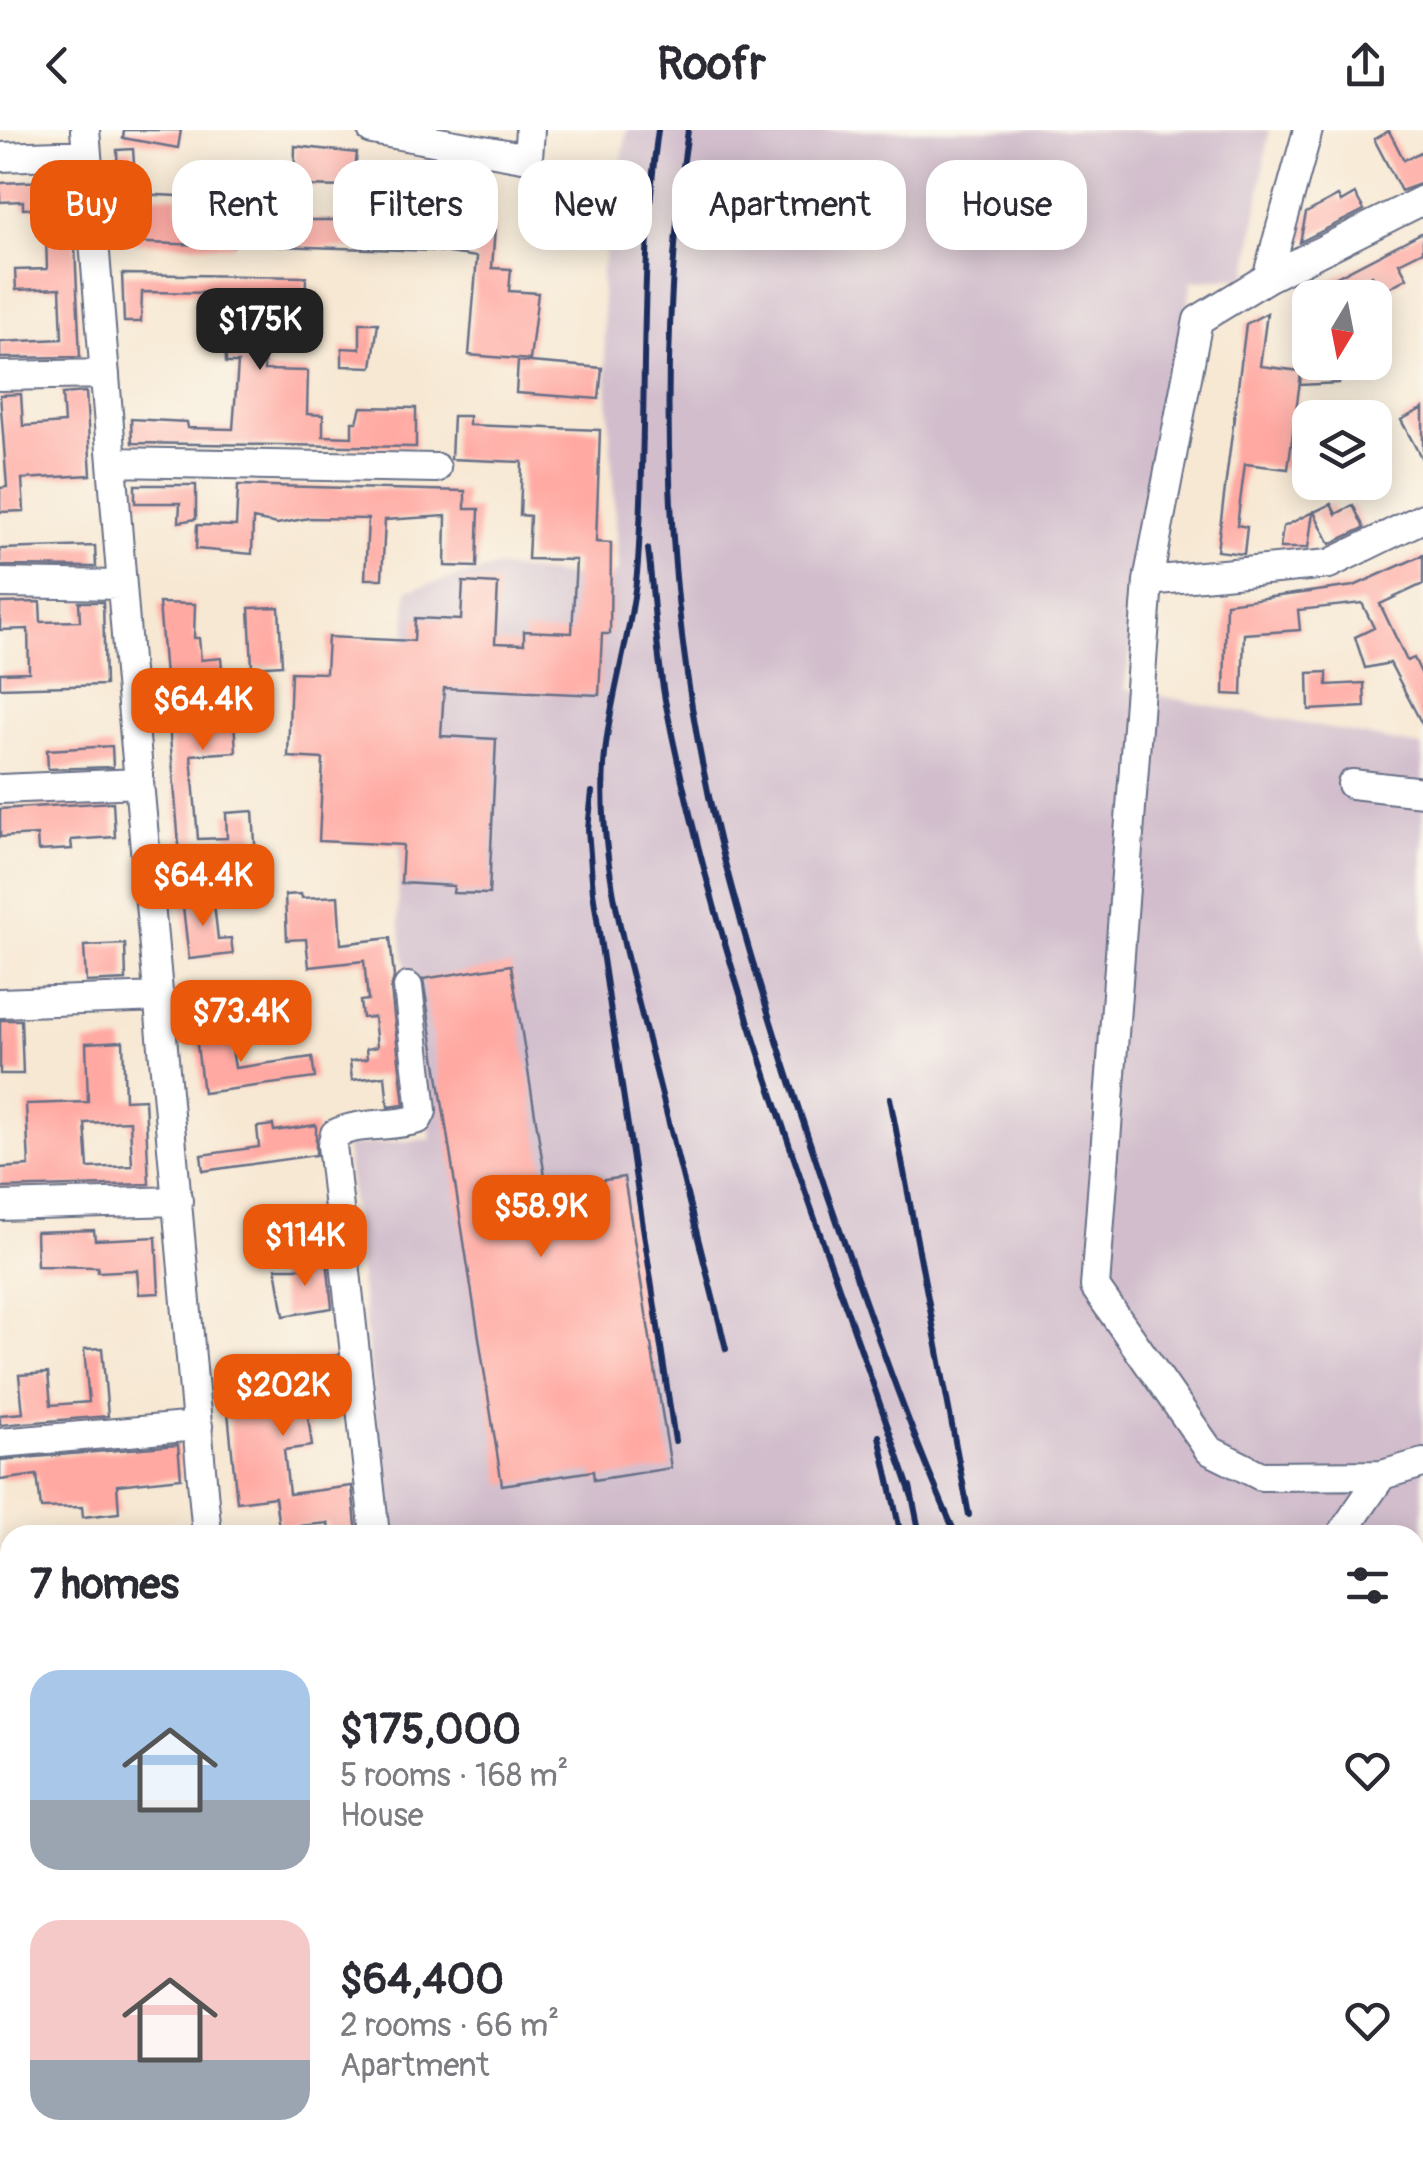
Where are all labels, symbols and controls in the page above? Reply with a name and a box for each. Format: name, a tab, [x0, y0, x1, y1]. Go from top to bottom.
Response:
text: Roofr	[657, 37, 766, 93]
icon: back	[30, 38, 85, 93]
icon: share	[1338, 38, 1393, 93]
chip: Buy	[30, 160, 152, 250]
chip: Rent	[172, 160, 313, 250]
chip: Filters	[333, 160, 498, 250]
chip: New	[518, 160, 652, 250]
chip: Apartment	[672, 160, 906, 250]
chip: House	[926, 160, 1087, 250]
north arrow	[1292, 280, 1392, 380]
map controls	[1292, 280, 1392, 500]
pin: $175K	[190, 288, 330, 373]
text: $175K	[218, 300, 302, 340]
button: layers	[1292, 400, 1392, 500]
pin: $64.4K	[122, 668, 284, 753]
text: $64.4K	[153, 680, 253, 720]
pin: $64.4K	[122, 844, 284, 929]
text: $64.4K	[153, 856, 253, 896]
pin: $73.4K	[160, 980, 322, 1065]
text: $73.4K	[193, 992, 290, 1032]
pin: $58.9K	[460, 1175, 622, 1260]
text: $58.9K	[494, 1187, 588, 1227]
pin: $114K	[235, 1204, 375, 1289]
text: $114K	[265, 1216, 345, 1256]
pin: $202K	[213, 1354, 353, 1439]
text: $202K	[236, 1366, 330, 1406]
icon: filters	[1340, 1558, 1395, 1613]
text: 7 homes	[30, 1559, 179, 1611]
text: $175,000	[340, 1704, 521, 1756]
icon: home	[110, 1710, 230, 1830]
icon: heart	[1340, 1743, 1395, 1798]
text: 5 rooms · 168 m²	[340, 1756, 569, 1796]
text: House	[340, 1796, 424, 1836]
text: $64,400	[340, 1954, 504, 2006]
icon: home	[110, 1960, 230, 2080]
icon: heart	[1340, 1993, 1395, 2048]
text: 2 rooms · 66 m²	[340, 2006, 559, 2046]
text: Apartment	[340, 2046, 489, 2086]

